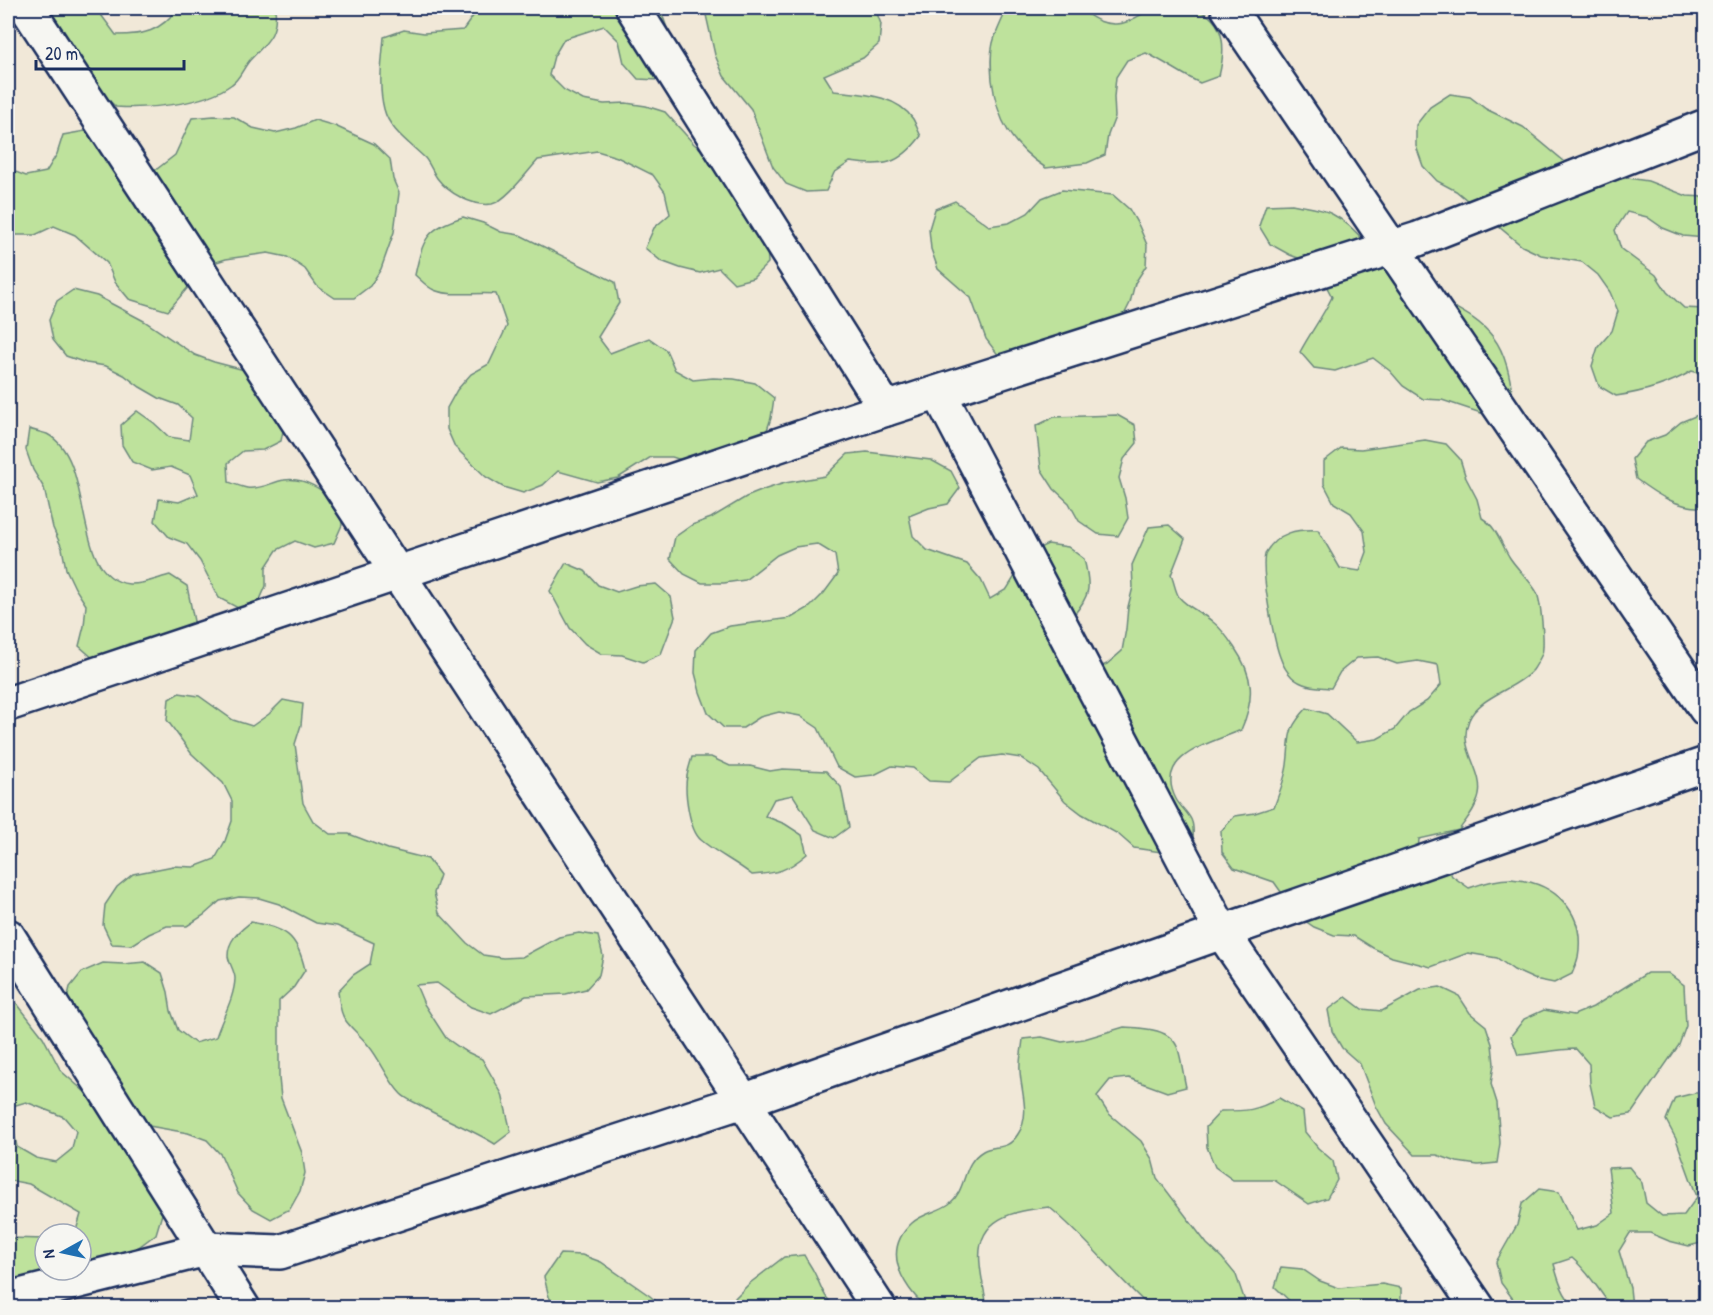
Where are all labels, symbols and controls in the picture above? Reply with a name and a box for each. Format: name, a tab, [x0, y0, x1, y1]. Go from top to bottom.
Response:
scale bar	[36, 33, 184, 71]
text: 20 m	[45, 41, 78, 66]
north arrow	[33, 1222, 93, 1282]
text: N	[37, 1248, 60, 1260]

